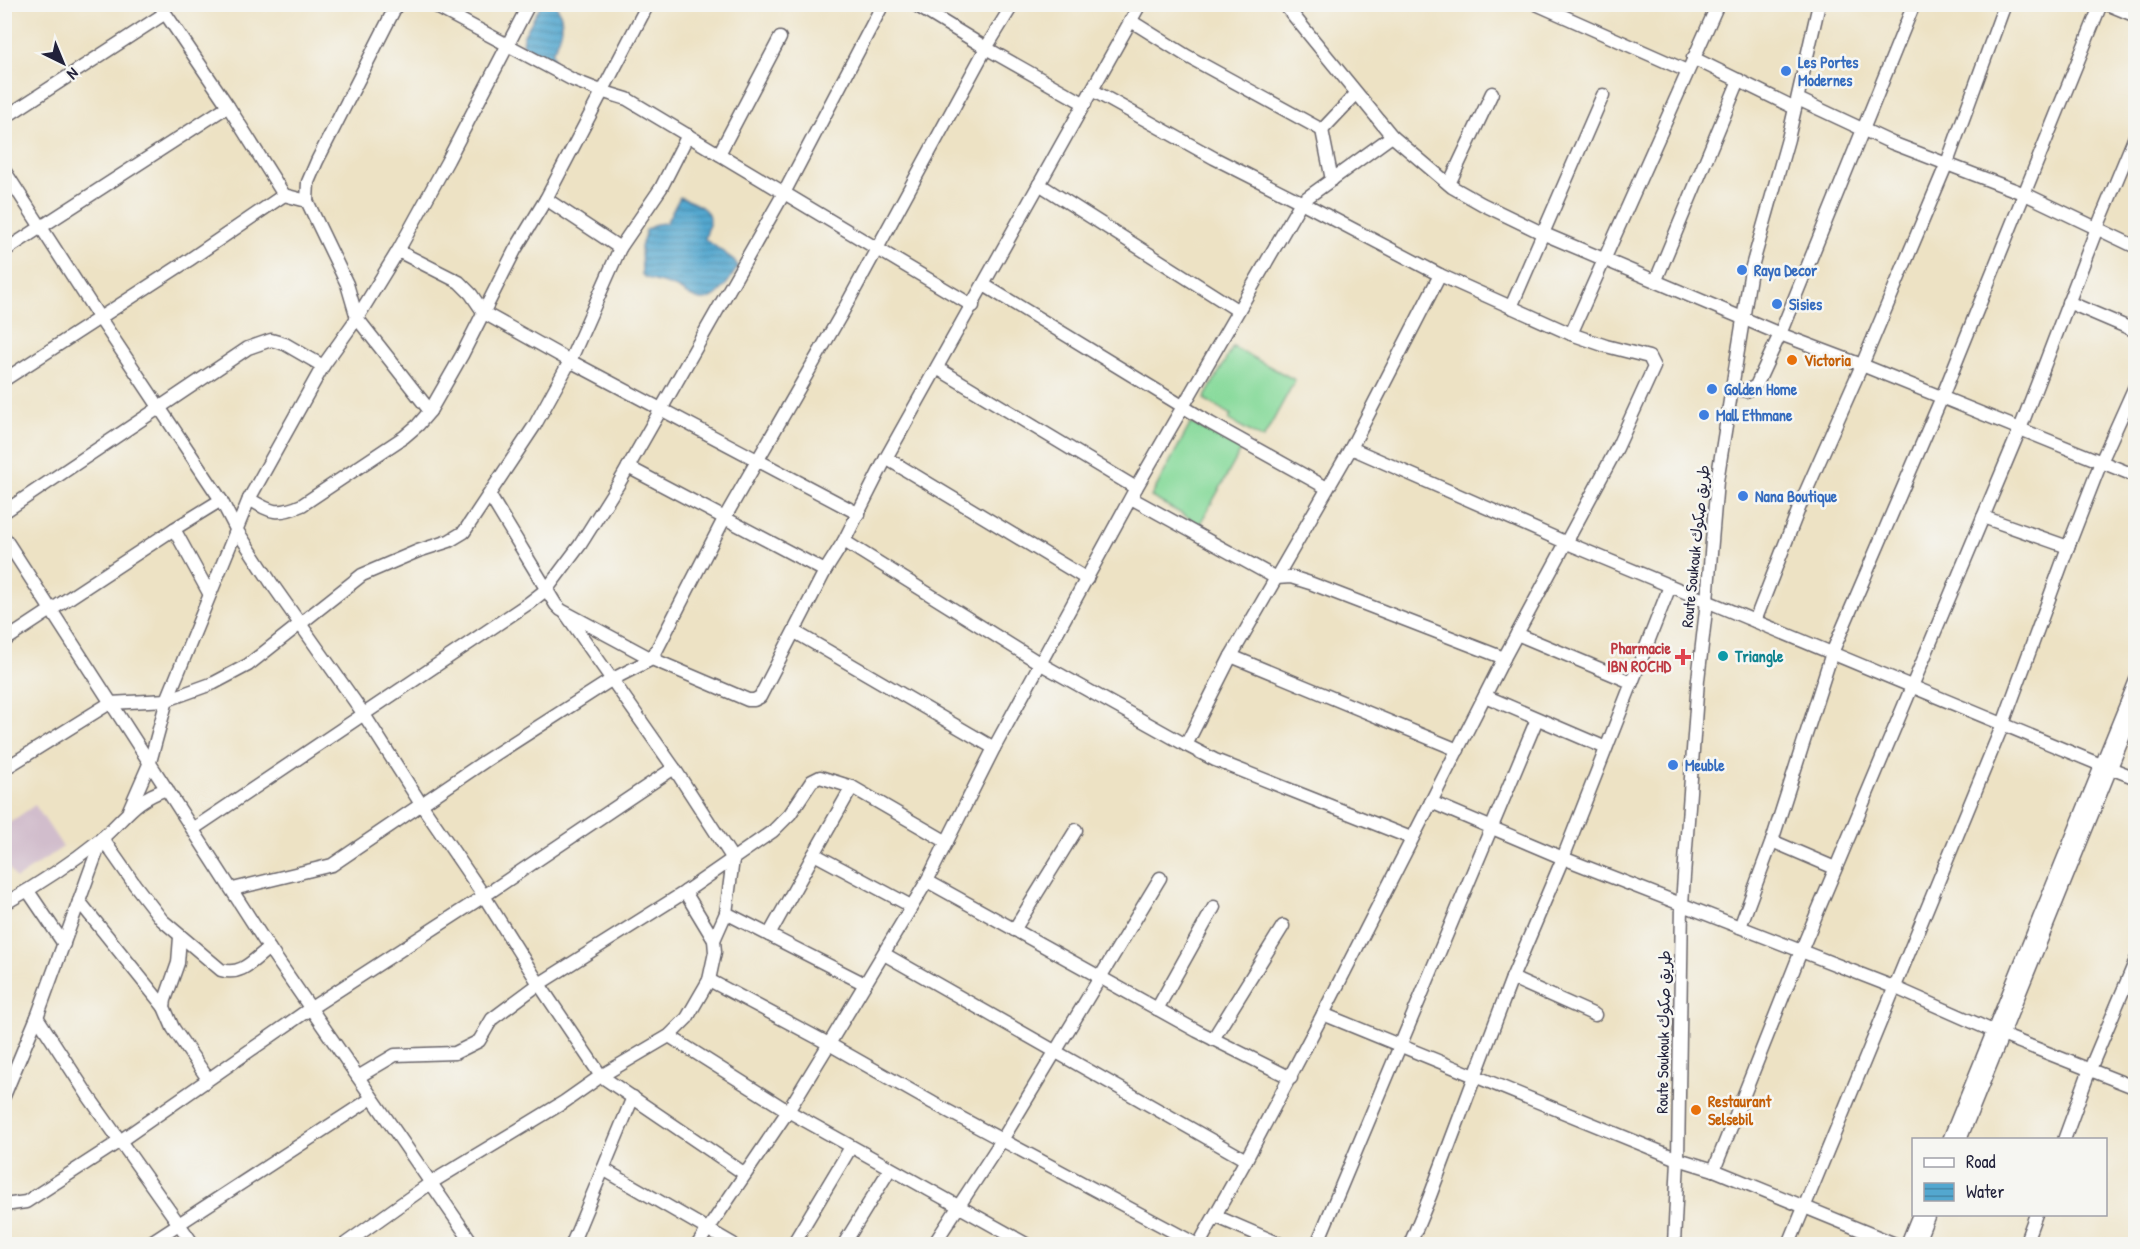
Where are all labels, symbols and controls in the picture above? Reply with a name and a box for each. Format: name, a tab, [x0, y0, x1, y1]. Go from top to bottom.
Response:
north arrow	[33, 33, 93, 93]
place label: Les Portes Modernes	[1798, 51, 1859, 91]
text: N	[62, 63, 84, 85]
marker: Les Portes Modernes	[1779, 64, 1793, 78]
place label: Raya Decor	[1754, 259, 1818, 282]
marker: Raya Decor	[1735, 263, 1749, 277]
place label: Sisies	[1789, 293, 1823, 315]
marker: Sisies	[1770, 297, 1784, 311]
place label: Victoria	[1804, 349, 1851, 371]
marker: Victoria	[1785, 353, 1799, 367]
place label: Golden Home	[1724, 378, 1798, 400]
marker: Golden Home	[1705, 382, 1719, 396]
place label: Mall Ethmane	[1716, 404, 1793, 426]
marker: Mall Ethmane	[1697, 408, 1711, 422]
street label: Route Soukouk طريق صكوك	[1676, 464, 1714, 628]
place label: Nana Boutique	[1755, 485, 1838, 508]
marker: Nana Boutique	[1736, 489, 1750, 503]
place label: Pharmacie IBN ROCHD	[1607, 637, 1672, 677]
place label: Triangle	[1734, 645, 1784, 668]
marker: Triangle	[1716, 649, 1730, 663]
marker: Pharmacie IBN ROCHD	[1676, 650, 1690, 664]
place label: Meuble	[1685, 754, 1725, 776]
marker: Meuble	[1666, 758, 1680, 772]
street label: Route Soukouk طريق صكوك	[1651, 950, 1675, 1114]
place label: Restaurant Selsebil	[1708, 1090, 1772, 1130]
marker: Restaurant Selsebil	[1689, 1103, 1703, 1117]
legend	[1912, 1138, 2107, 1216]
text: Road	[1966, 1149, 1996, 1174]
text: Water	[1966, 1179, 2004, 1204]

